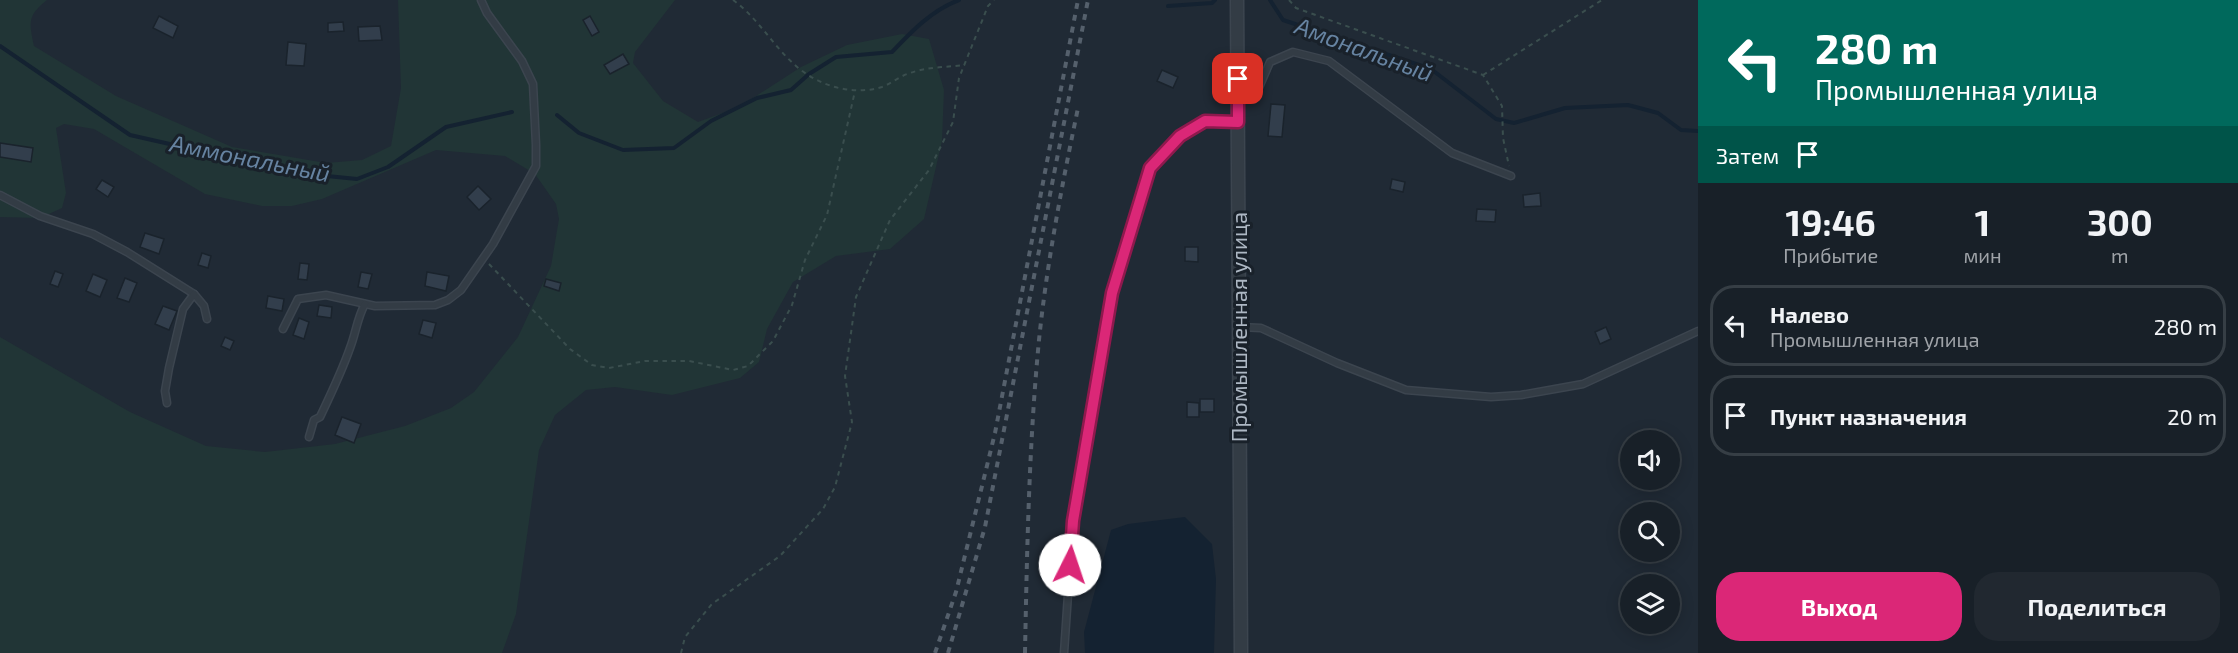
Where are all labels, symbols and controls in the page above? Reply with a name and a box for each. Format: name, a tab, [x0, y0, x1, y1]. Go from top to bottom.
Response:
water label: Амональный	[1291, 10, 1437, 87]
text: 280 m	[1815, 22, 1938, 72]
icon: left	[1716, 24, 1794, 102]
pin	[1212, 53, 1263, 104]
icon: arrive	[1221, 62, 1254, 95]
text: Промышленная улица	[1815, 73, 2098, 105]
water label: Аммональный	[167, 128, 333, 187]
icon: arrive	[1791, 138, 1824, 171]
text: Затем	[1716, 142, 1779, 168]
text: 19:46	[1786, 200, 1876, 243]
text: 1	[1975, 200, 1990, 243]
text: 300	[2087, 200, 2153, 243]
street label: Промышленная улица	[1225, 212, 1252, 442]
text: Прибытие	[1783, 243, 1878, 267]
text: мин	[1963, 243, 2002, 267]
text: m	[2111, 243, 2129, 267]
text: Налево	[1770, 301, 1849, 327]
icon: left	[1719, 309, 1752, 342]
text: 280 m	[2154, 313, 2217, 339]
text: Промышленная улица	[1770, 327, 1980, 351]
icon: arrive	[1719, 399, 1752, 432]
text: Пункт назначения	[1770, 403, 1967, 429]
text: 20 m	[2167, 403, 2217, 429]
map controls	[1620, 430, 1680, 634]
button: sound	[1620, 430, 1680, 490]
button: search	[1620, 502, 1680, 562]
position arrow	[1038, 533, 1102, 597]
button: Выход	[1716, 572, 1962, 641]
button: Поделиться	[1974, 572, 2220, 641]
button: layers	[1620, 574, 1680, 634]

